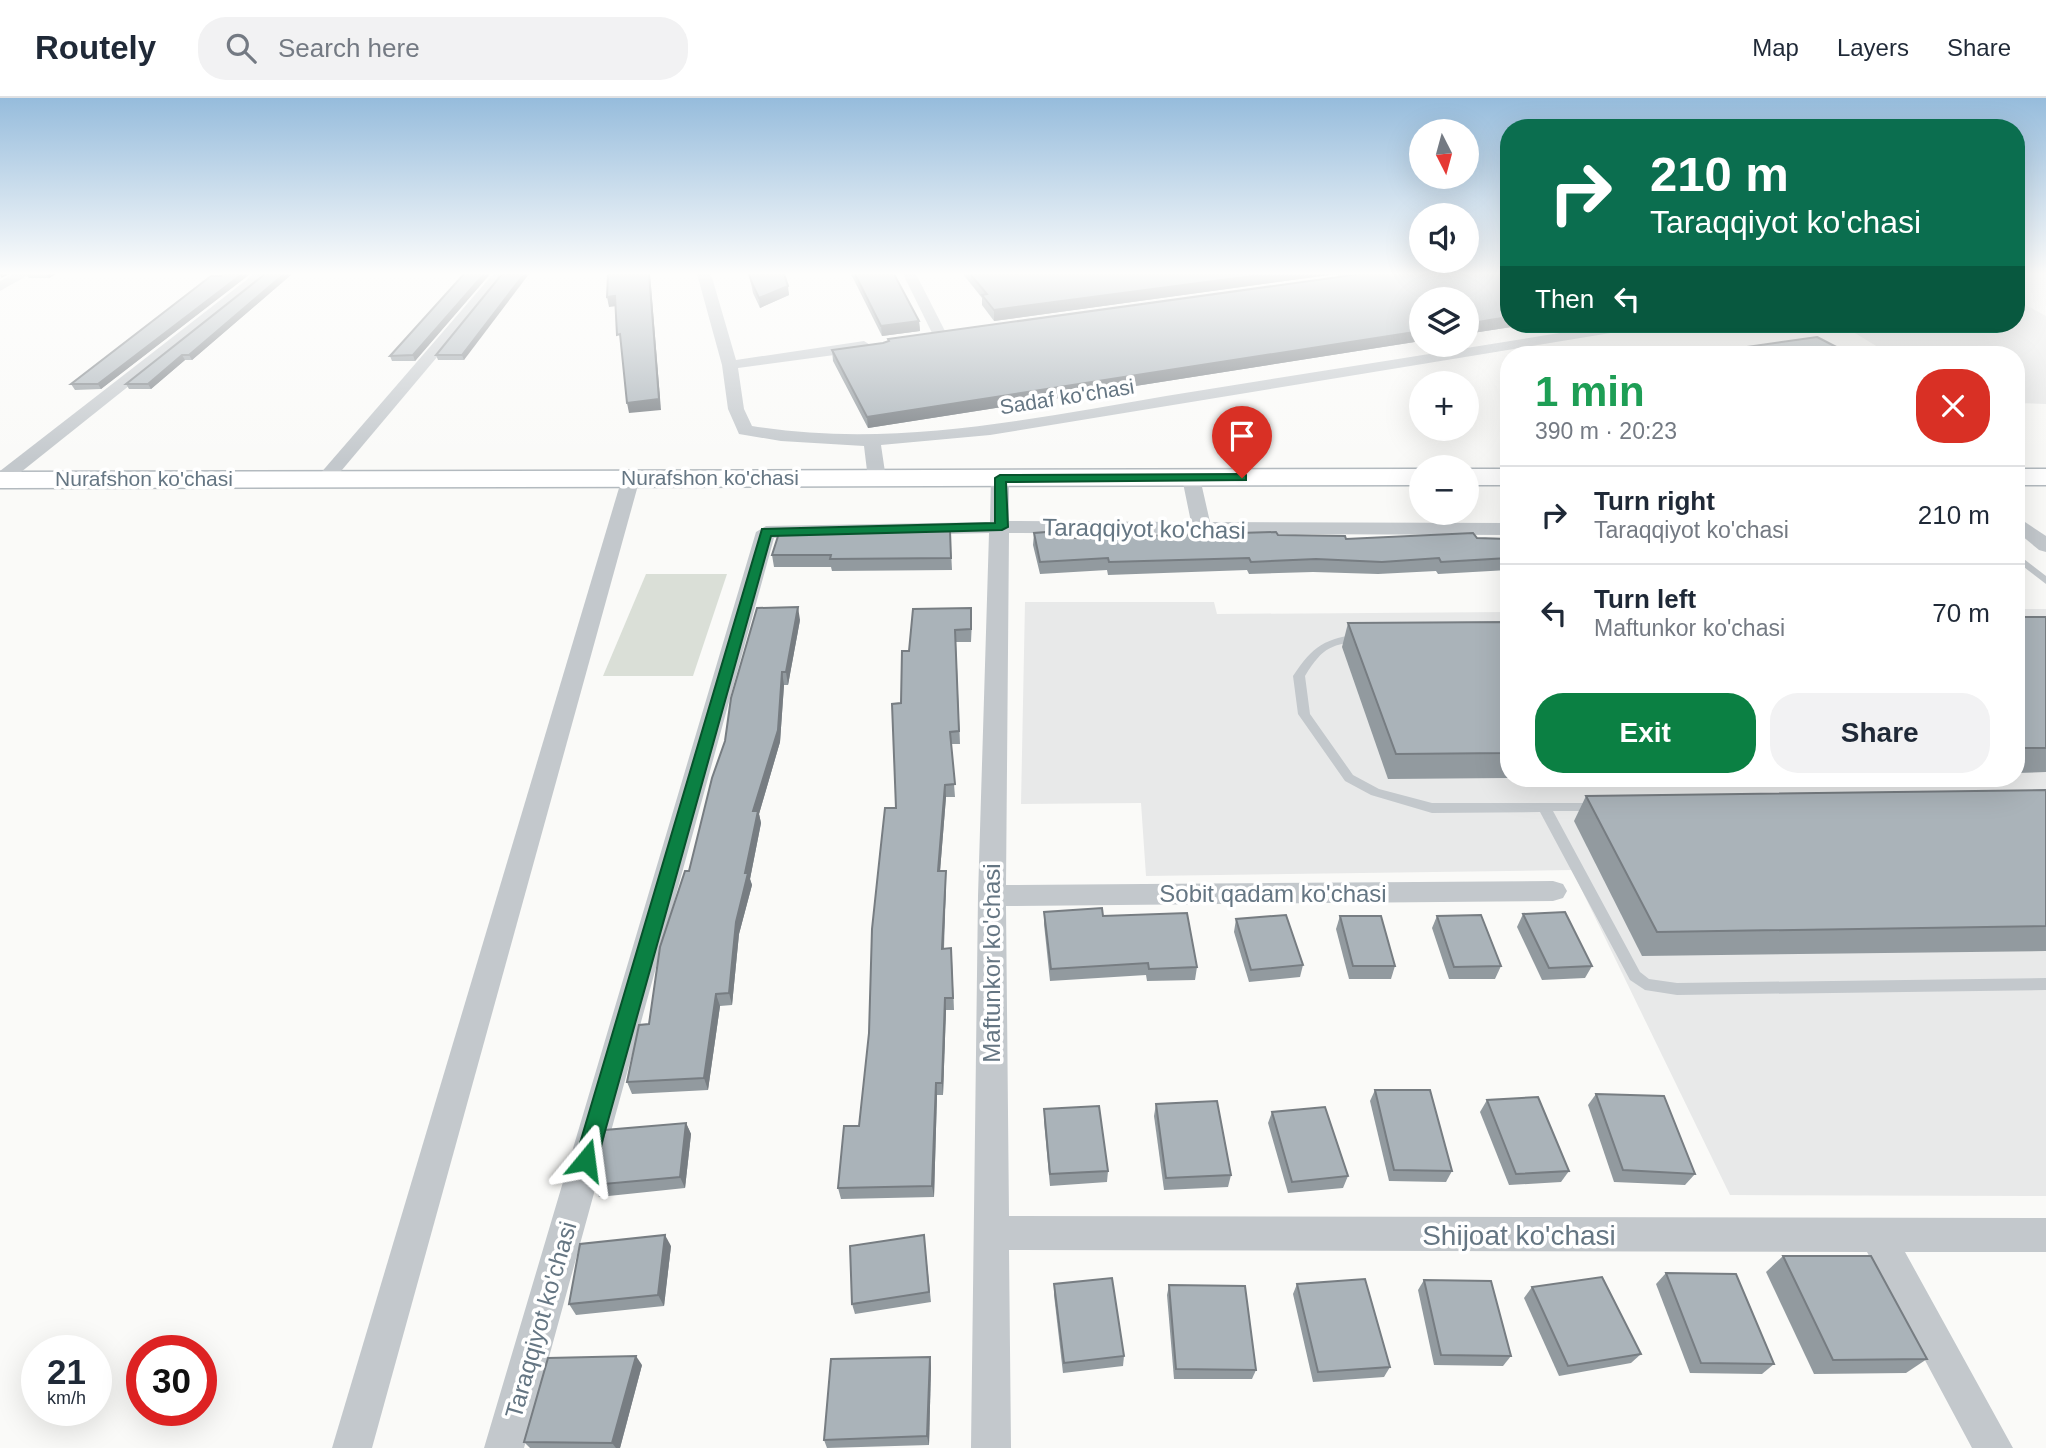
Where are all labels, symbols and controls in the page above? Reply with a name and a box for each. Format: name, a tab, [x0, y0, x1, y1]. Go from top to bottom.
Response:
search box	[198, 17, 688, 80]
text: Routely	[35, 29, 156, 66]
icon: search	[222, 29, 260, 67]
text: Search here	[278, 33, 420, 63]
text: Map	[1752, 34, 1799, 61]
text: Layers	[1837, 34, 1909, 61]
text: Share	[1947, 34, 2011, 61]
north arrow	[1409, 119, 1479, 189]
map controls	[1409, 119, 1479, 525]
icon: right	[1535, 147, 1626, 238]
text: 210 m	[1650, 147, 1789, 201]
button: sound	[1409, 203, 1479, 273]
text: Taraqqiyot ko'chasi	[1650, 204, 1921, 240]
icon: left	[1608, 280, 1646, 318]
text: Then	[1535, 284, 1594, 314]
button: layers	[1409, 287, 1479, 357]
text: 1 min	[1535, 368, 1645, 415]
button: close	[1916, 369, 1990, 443]
button: +	[1409, 371, 1479, 441]
street label: Sadaf ko'chasi	[998, 375, 1136, 418]
pin	[1212, 406, 1272, 478]
icon: arrive	[1223, 417, 1261, 455]
text: 390 m · 20:23	[1535, 418, 1677, 444]
button: −	[1409, 455, 1479, 525]
street label: Nurafshon ko'chasi	[621, 466, 799, 489]
street label: Nurafshon ko'chasi	[55, 467, 233, 490]
text: Turn right	[1594, 486, 1715, 516]
icon: right	[1535, 496, 1573, 534]
text: 210 m	[1918, 500, 1990, 530]
street label: Taraqqiyot ko'chasi	[1042, 513, 1246, 544]
text: Taraqqiyot ko'chasi	[1594, 517, 1789, 543]
text: Turn left	[1594, 584, 1696, 614]
icon: left	[1535, 594, 1573, 632]
text: 70 m	[1932, 598, 1990, 628]
text: Maftunkor ko'chasi	[1594, 615, 1785, 641]
button: Exit	[1535, 693, 1756, 773]
button: Share	[1770, 693, 1990, 773]
street label: Maftunkor ko'chasi	[978, 863, 1005, 1063]
street label: Sobit qadam ko'chasi	[1159, 880, 1387, 907]
position arrow	[549, 1123, 623, 1197]
street label: Taraqqiyot ko'chasi	[500, 1218, 582, 1421]
street label: Shijoat ko'chasi	[1422, 1220, 1616, 1251]
speed limit sign: 30	[126, 1335, 217, 1426]
text: 21	[47, 1352, 86, 1391]
text: km/h	[47, 1388, 86, 1408]

